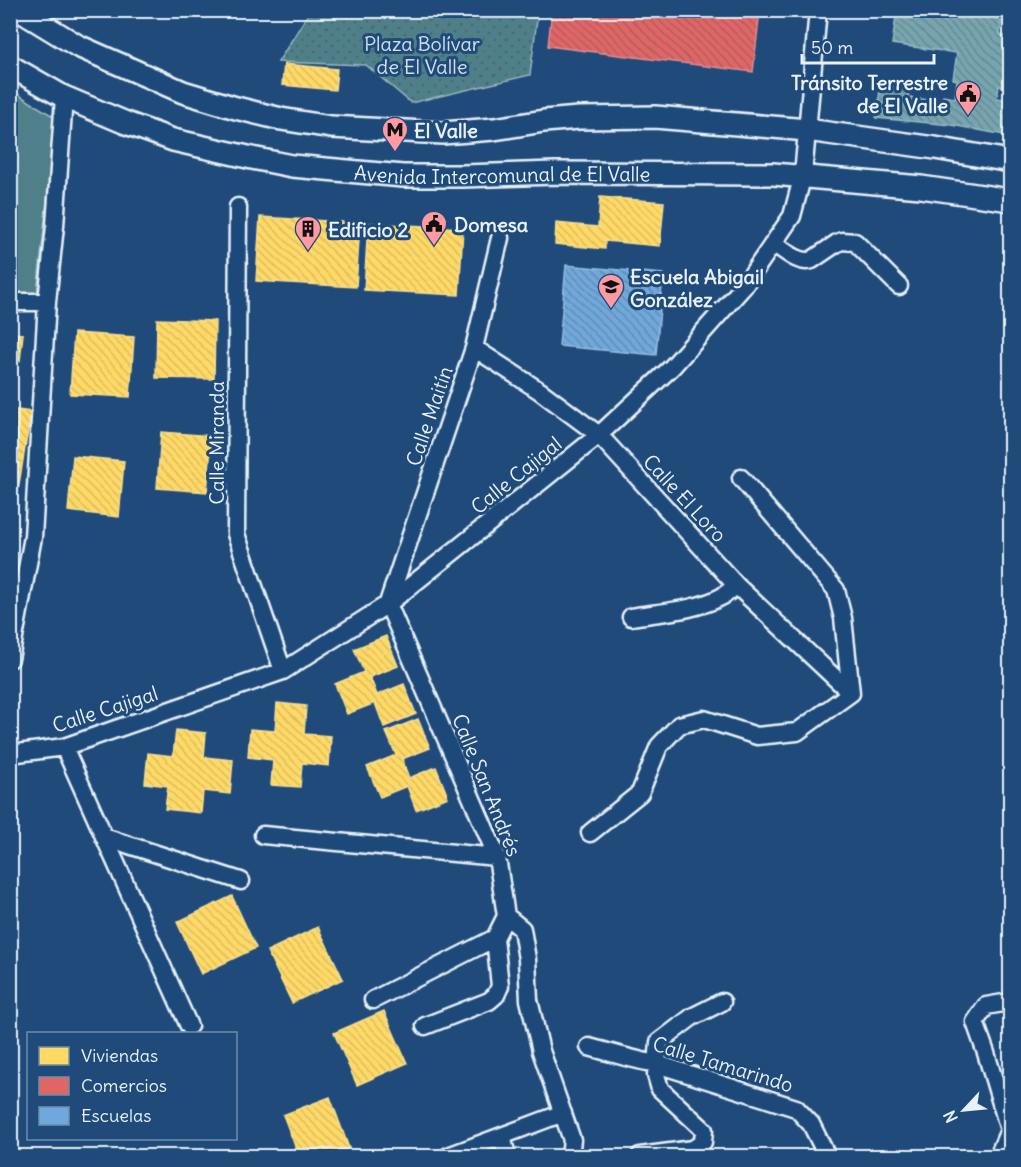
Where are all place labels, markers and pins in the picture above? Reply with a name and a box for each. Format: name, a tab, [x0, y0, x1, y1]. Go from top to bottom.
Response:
place label: Tránsito Terrestre de El Valle	[791, 70, 948, 118]
public building icon: Tránsito Terrestre de El Valle	[953, 79, 983, 117]
metro station icon: El Valle	[380, 115, 410, 153]
place label: El Valle	[414, 118, 478, 143]
public building icon: Domesa	[419, 209, 449, 247]
place label: Domesa	[454, 212, 529, 237]
building icon: Edificio 2	[293, 214, 323, 252]
place label: Edificio 2	[328, 217, 408, 242]
place label: Escuela Abigail González	[630, 264, 764, 312]
school or university icon: Escuela Abigail González	[596, 272, 626, 310]

